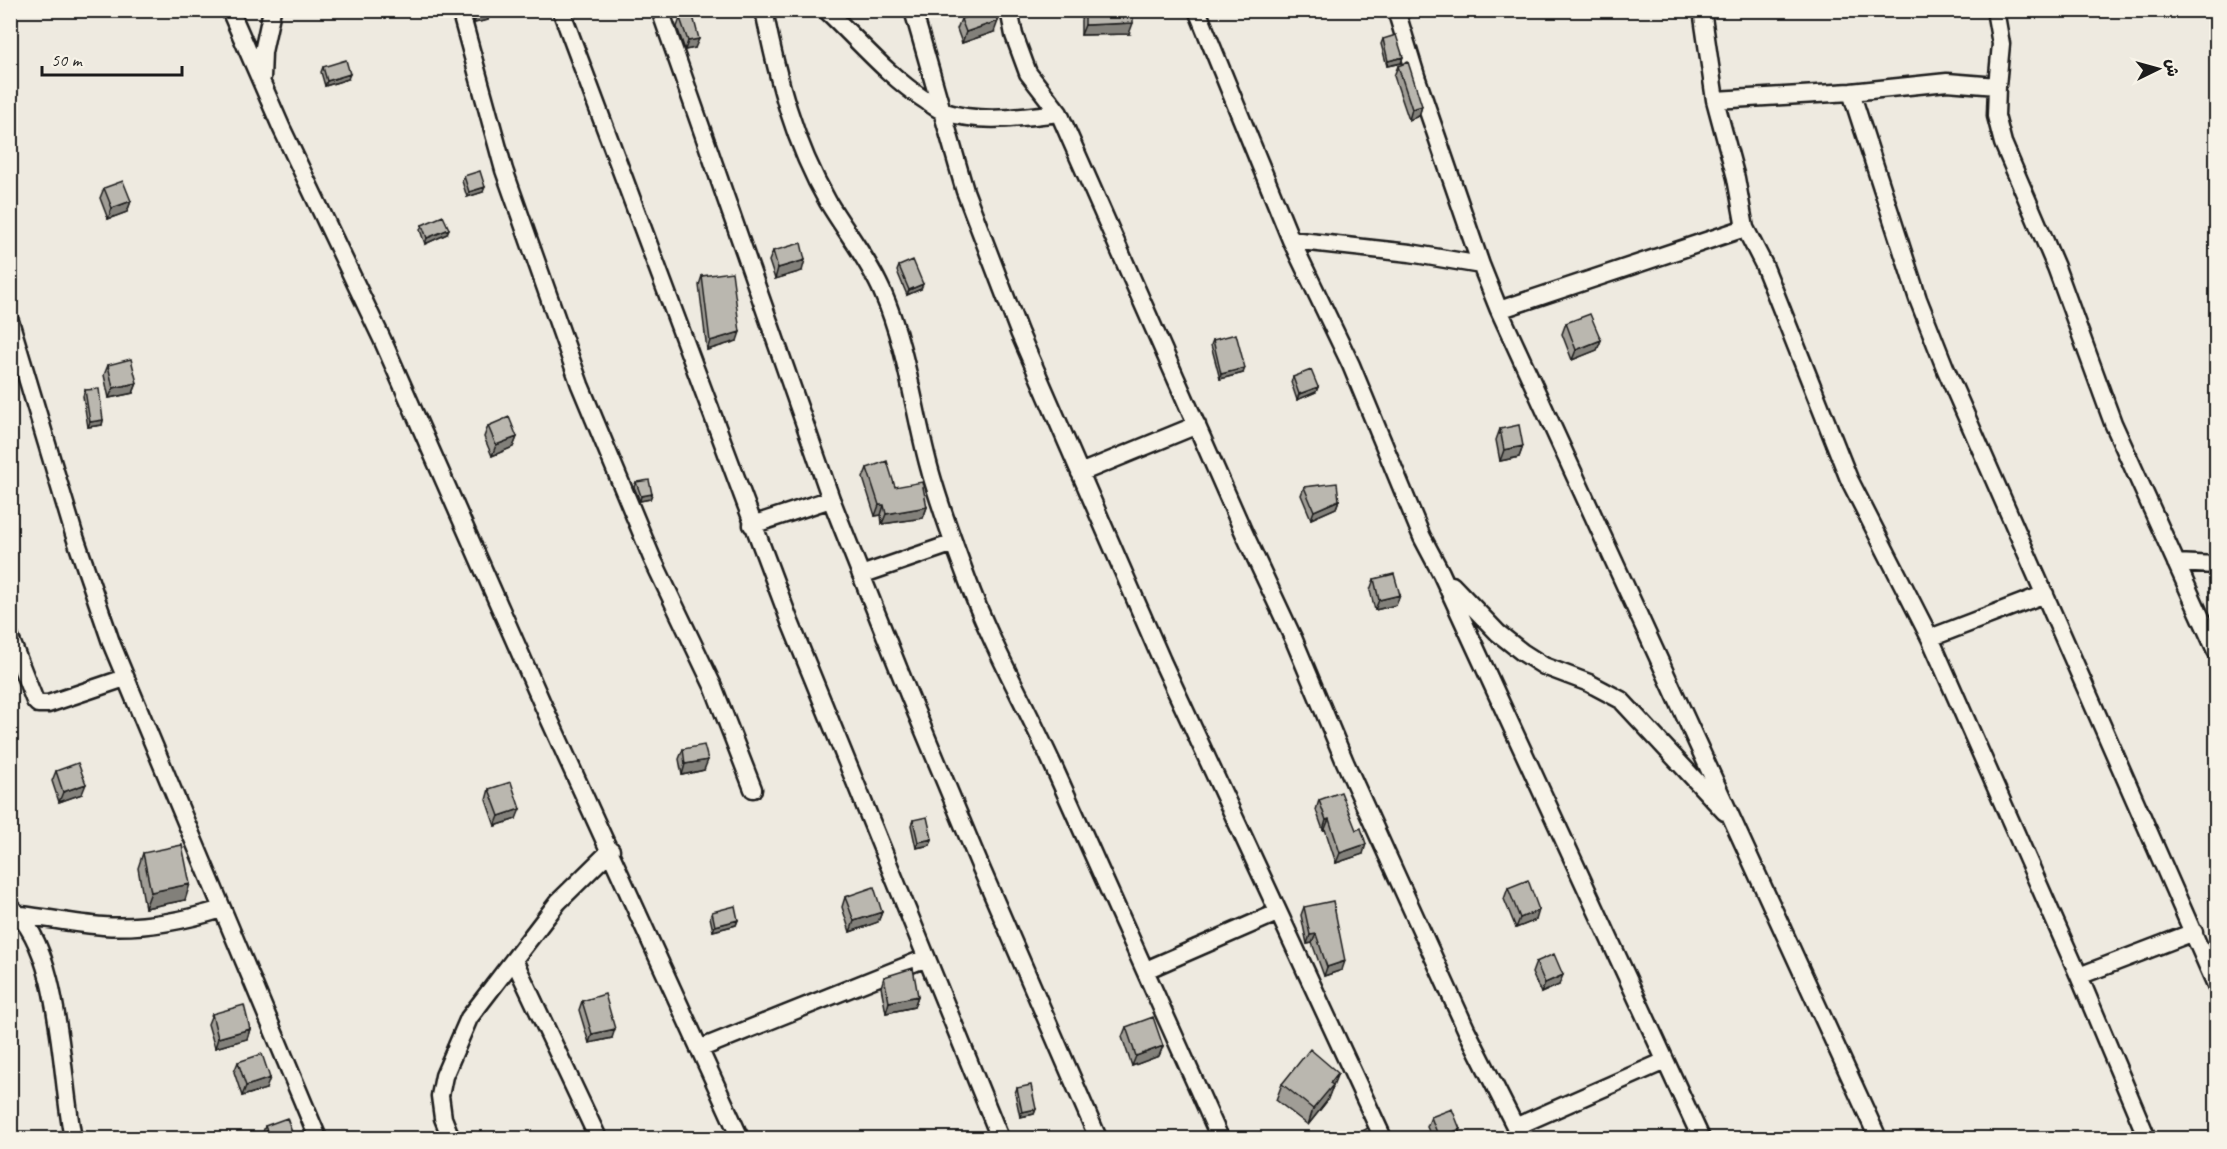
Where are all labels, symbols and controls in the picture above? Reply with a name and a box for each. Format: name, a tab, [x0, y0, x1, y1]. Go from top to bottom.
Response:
scale bar	[42, 39, 182, 77]
north arrow	[2128, 39, 2188, 99]
text: 50 m	[51, 49, 84, 71]
text: ش	[2161, 58, 2183, 77]

